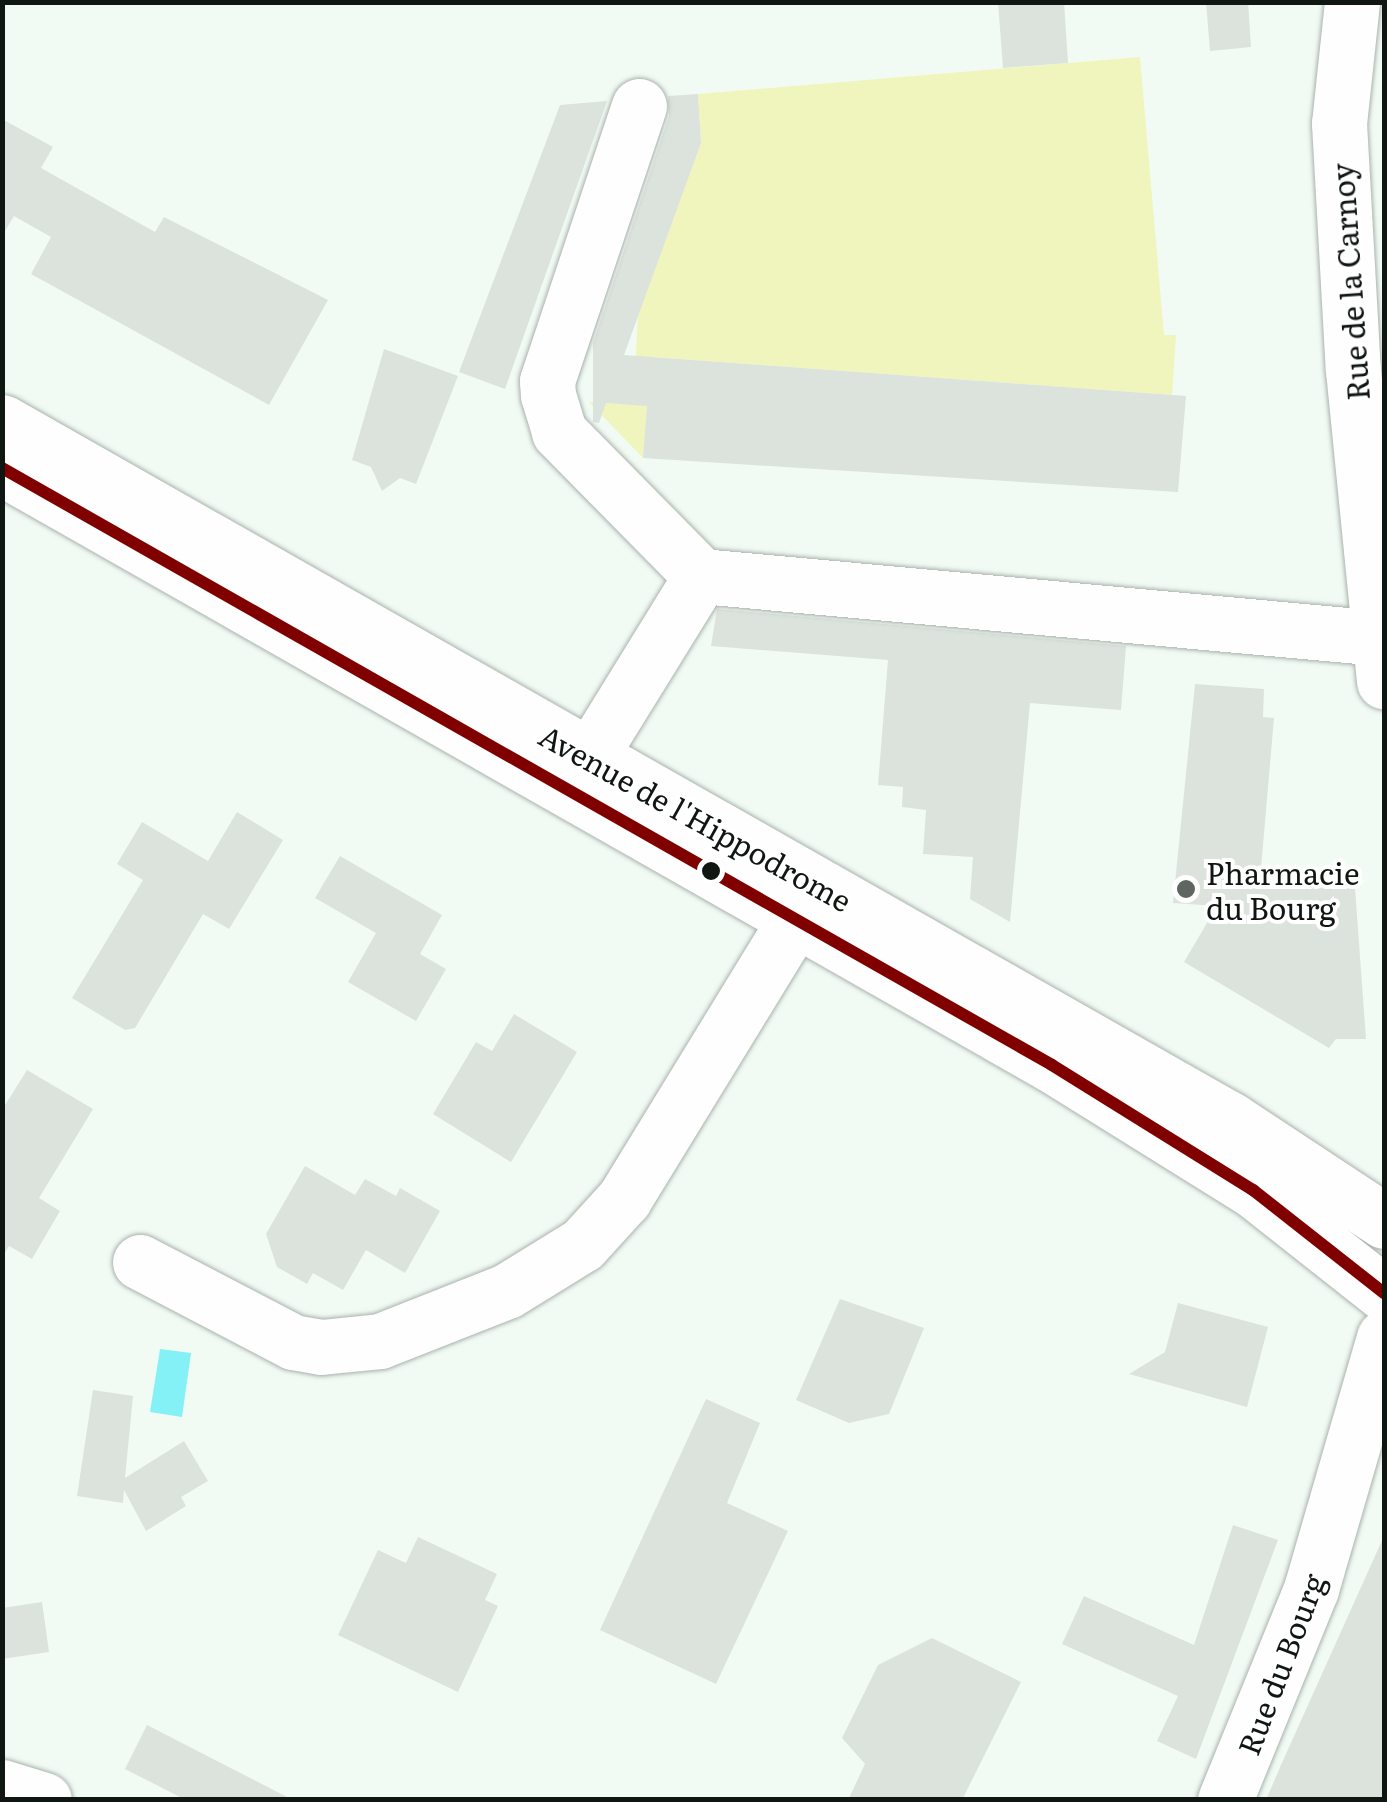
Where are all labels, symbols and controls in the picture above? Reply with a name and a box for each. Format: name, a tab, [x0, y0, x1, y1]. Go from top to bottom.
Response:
street label: Rue de la Carnoy	[1323, 162, 1375, 402]
street label: Avenue de l'Hippodrome	[534, 716, 858, 918]
place label: Pharmacie du Bourg	[1206, 854, 1360, 924]
unlabelled marker	[701, 861, 721, 881]
marker: Pharmacie du Bourg	[1175, 878, 1197, 900]
street label: Rue du Bourg	[1229, 1568, 1331, 1760]

